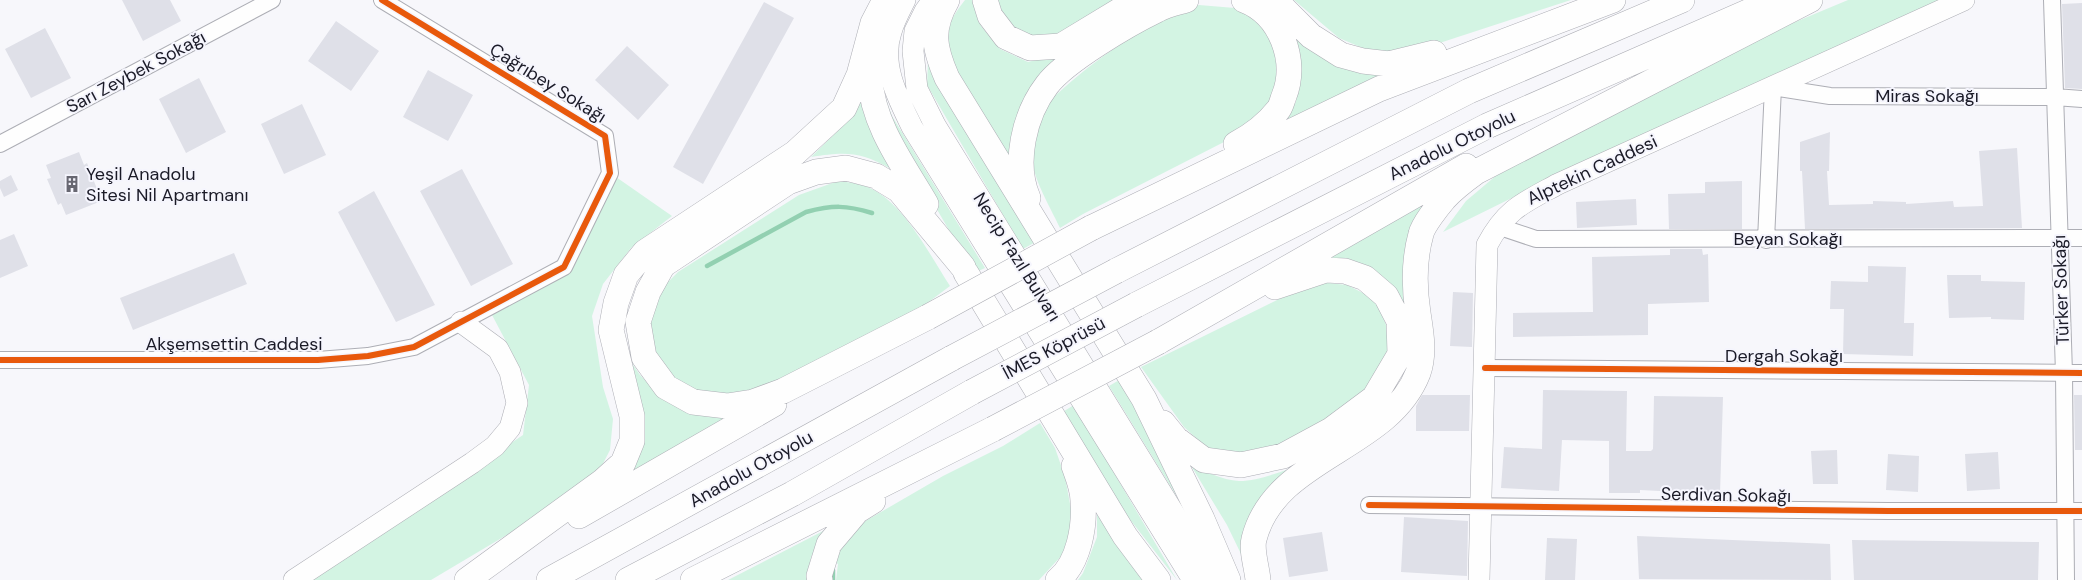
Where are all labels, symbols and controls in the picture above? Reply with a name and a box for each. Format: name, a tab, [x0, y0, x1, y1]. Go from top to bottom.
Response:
street label: Sarı Zeybek Sokağı	[62, 25, 210, 119]
street label: Çağrıbey Sokağı	[485, 38, 611, 128]
street label: Miras Sokağı	[1875, 84, 1979, 108]
street label: Anadolu Otoyolu	[1385, 104, 1519, 186]
street label: Alptekin Caddesi	[1523, 129, 1661, 211]
place label: Yeşil Anadolu Sitesi Nil Apartmanı	[86, 162, 248, 207]
building icon: Yeşil Anadolu Sitesi Nil Apartmanı	[62, 174, 82, 194]
street label: Necip Fazıl Bulvarı	[968, 188, 1066, 326]
street label: Beyan Sokağı	[1733, 227, 1843, 251]
street label: Türker Sokağı	[2047, 234, 2075, 346]
street label: İMES Köprüsü	[999, 311, 1109, 385]
street label: Akşemsettin Caddesi	[145, 332, 323, 356]
street label: Dergah Sokağı	[1725, 344, 1843, 368]
street label: Anadolu Otoyolu	[685, 425, 817, 513]
street label: Serdivan Sokağı	[1661, 482, 1791, 508]

